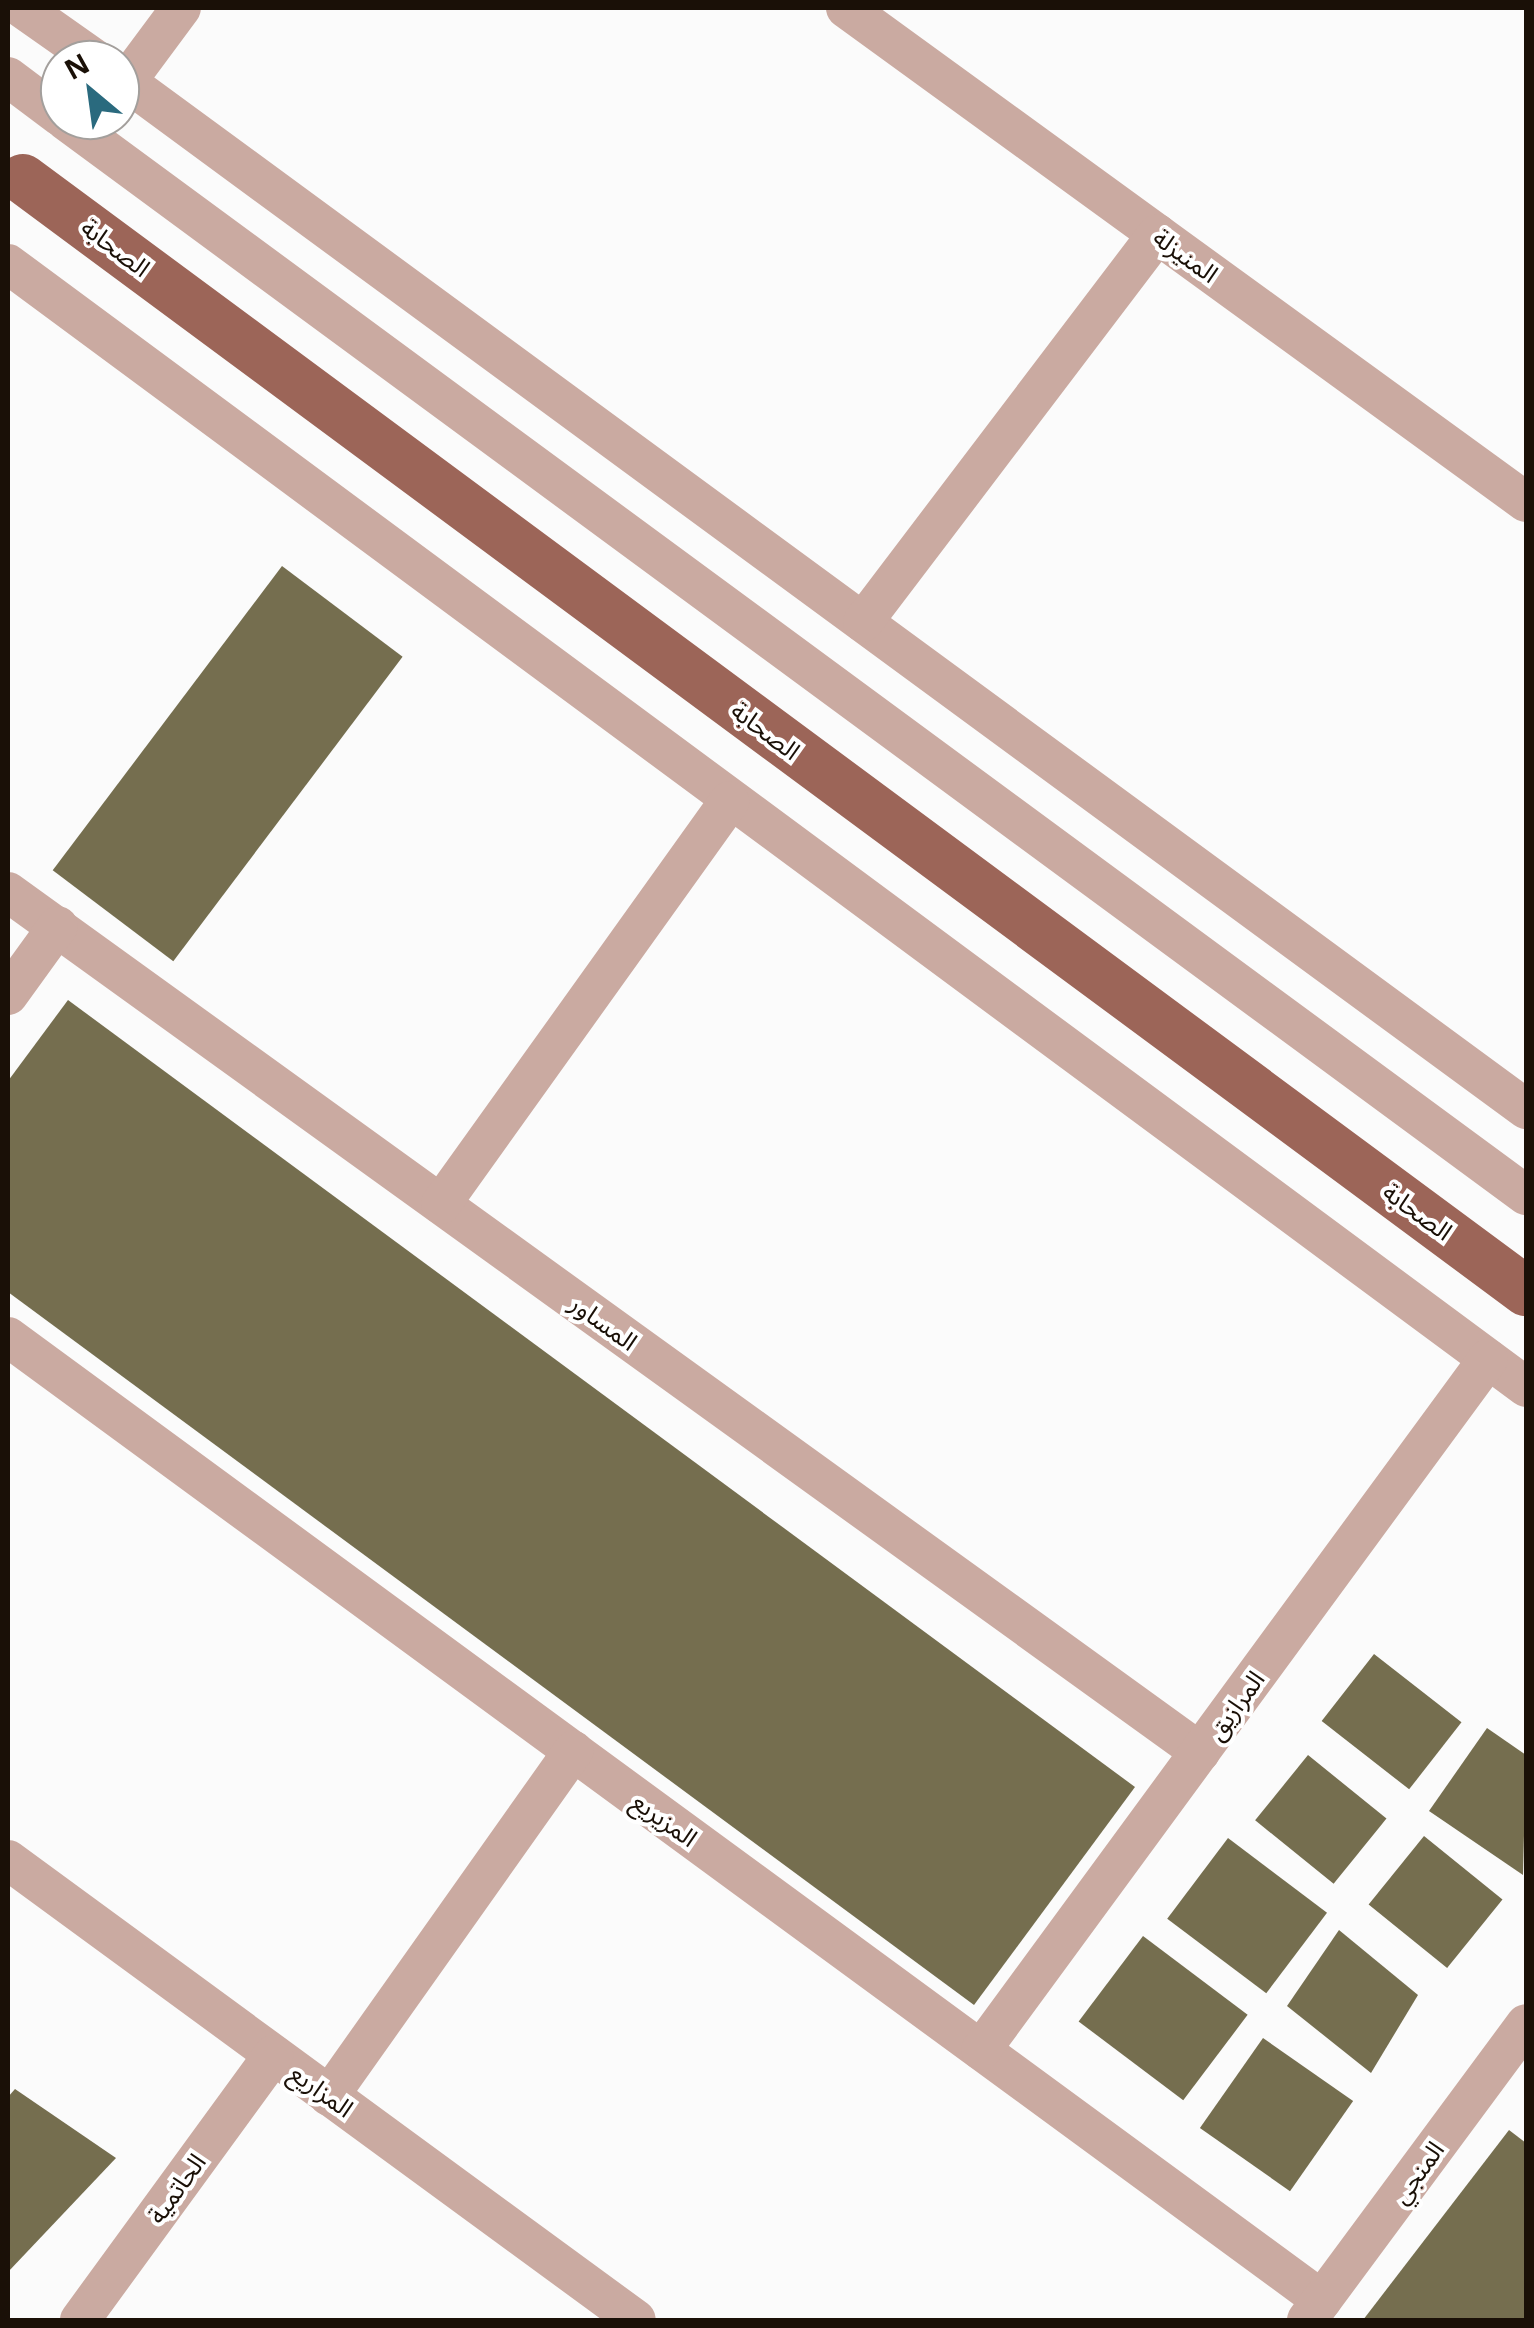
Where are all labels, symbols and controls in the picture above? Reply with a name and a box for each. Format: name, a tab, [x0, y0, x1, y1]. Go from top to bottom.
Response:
north arrow	[40, 40, 140, 140]
text: N	[57, 43, 96, 88]
street label: الصحابة	[76, 211, 156, 283]
street label: المنيزلة	[1148, 221, 1224, 289]
street label: الصحابة	[726, 694, 806, 766]
street label: الصحابة	[1378, 1176, 1458, 1246]
street label: المساور	[565, 1288, 643, 1356]
street label: المرازيق	[1200, 1665, 1270, 1745]
street label: المزيريع	[626, 1785, 704, 1853]
street label: المزاريع	[284, 2057, 360, 2123]
street label: المنجي	[1384, 2135, 1450, 2209]
street label: الحاتمية	[141, 2147, 211, 2229]

